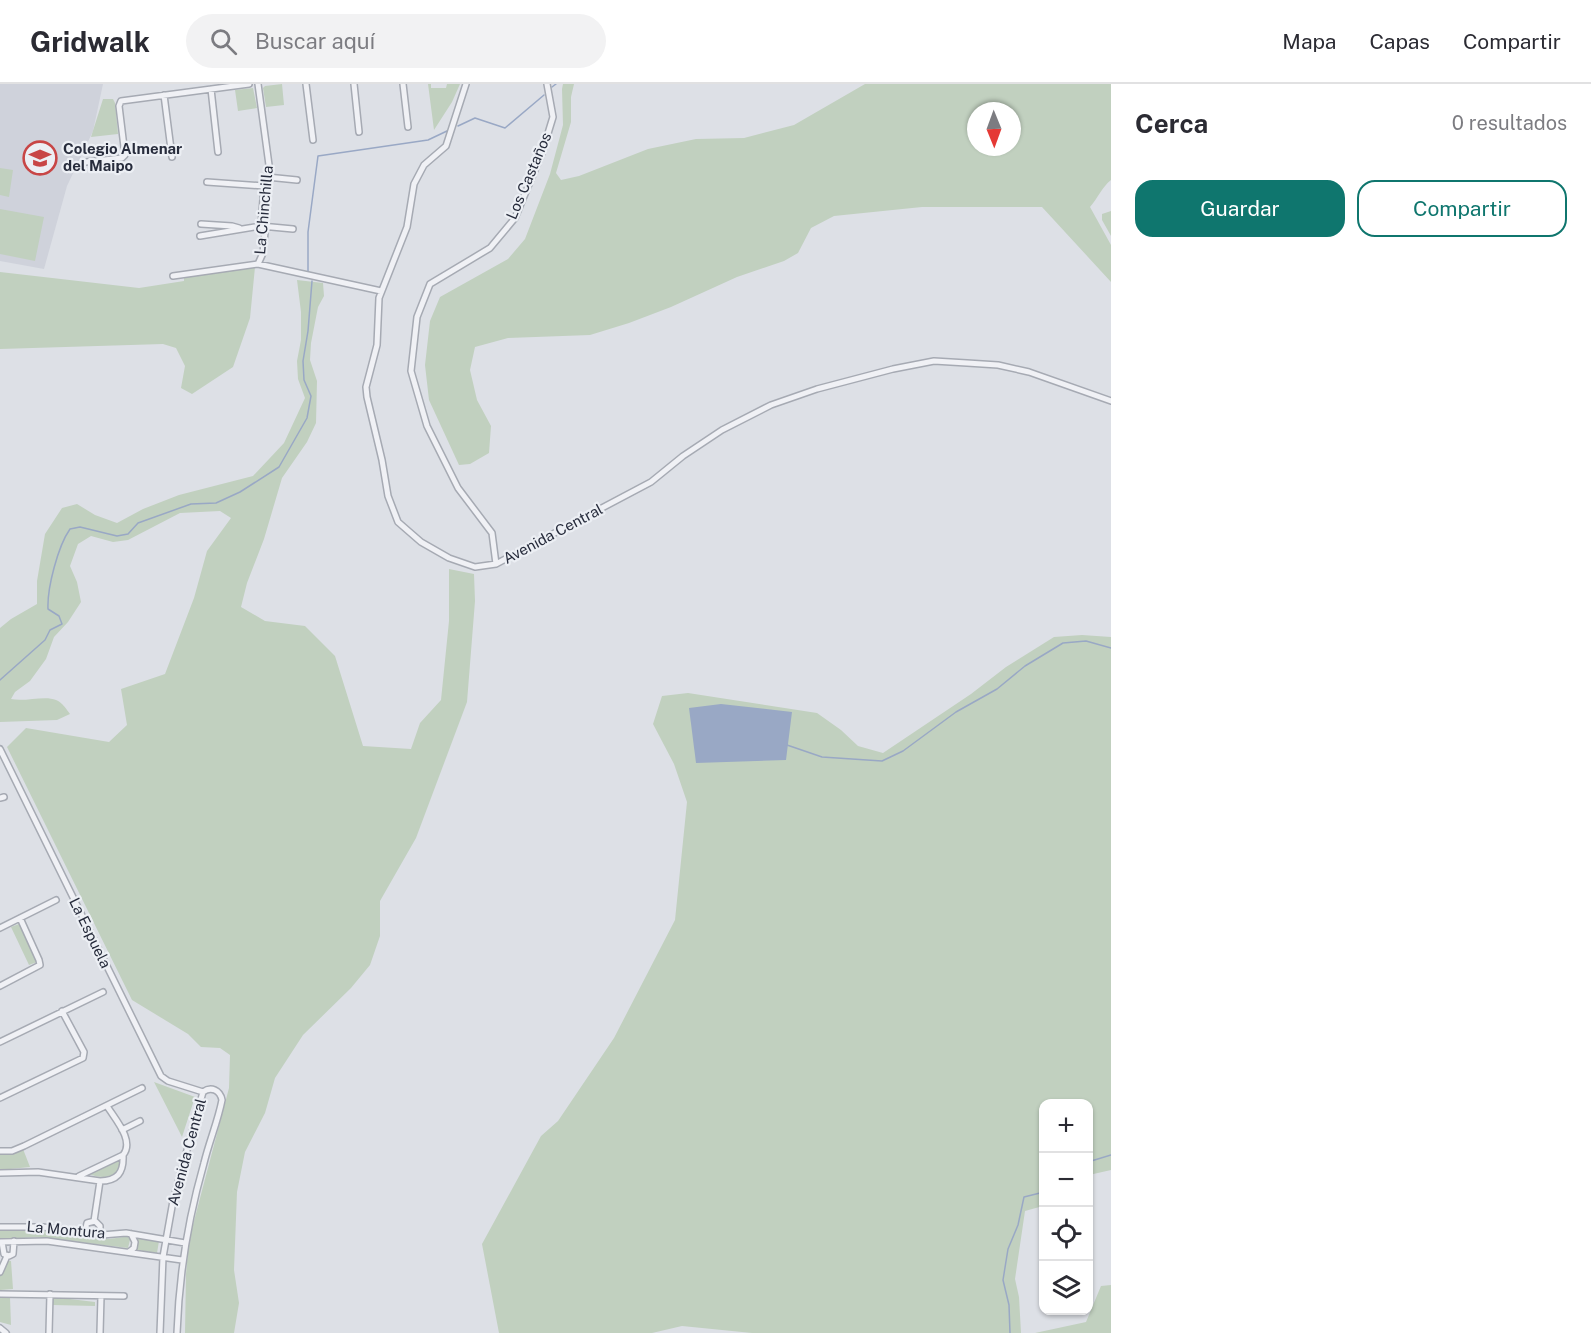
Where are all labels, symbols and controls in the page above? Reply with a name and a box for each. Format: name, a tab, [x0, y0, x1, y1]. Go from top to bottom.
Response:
search box	[186, 14, 606, 68]
text: Gridwalk	[30, 25, 150, 58]
icon: search	[207, 25, 240, 58]
text: Buscar aquí	[255, 28, 375, 54]
text: Mapa	[1282, 29, 1336, 54]
text: Capas	[1369, 29, 1430, 54]
text: Compartir	[1463, 29, 1561, 54]
north arrow	[967, 102, 1021, 156]
text: Cerca	[1135, 108, 1208, 139]
text: 0 resultados	[1452, 111, 1567, 135]
street label: Los Castaños	[503, 130, 554, 222]
school or university icon: Colegio Almenar del Maipo	[22, 140, 58, 176]
place label: Colegio Almenar del Maipo	[63, 140, 182, 174]
street label: La Chinchilla	[251, 165, 276, 255]
button: Guardar	[1135, 180, 1345, 237]
button: Compartir	[1357, 180, 1567, 237]
street label: Avenida Central	[500, 500, 605, 567]
street label: La Espuela	[66, 895, 115, 971]
street label: Avenida Central	[164, 1096, 209, 1207]
map controls	[1039, 1099, 1093, 1315]
button: +	[1039, 1099, 1093, 1153]
button: −	[1039, 1153, 1093, 1207]
button: locate	[1039, 1207, 1093, 1261]
street label: La Montura	[26, 1218, 106, 1241]
button: layers	[1039, 1261, 1093, 1315]

